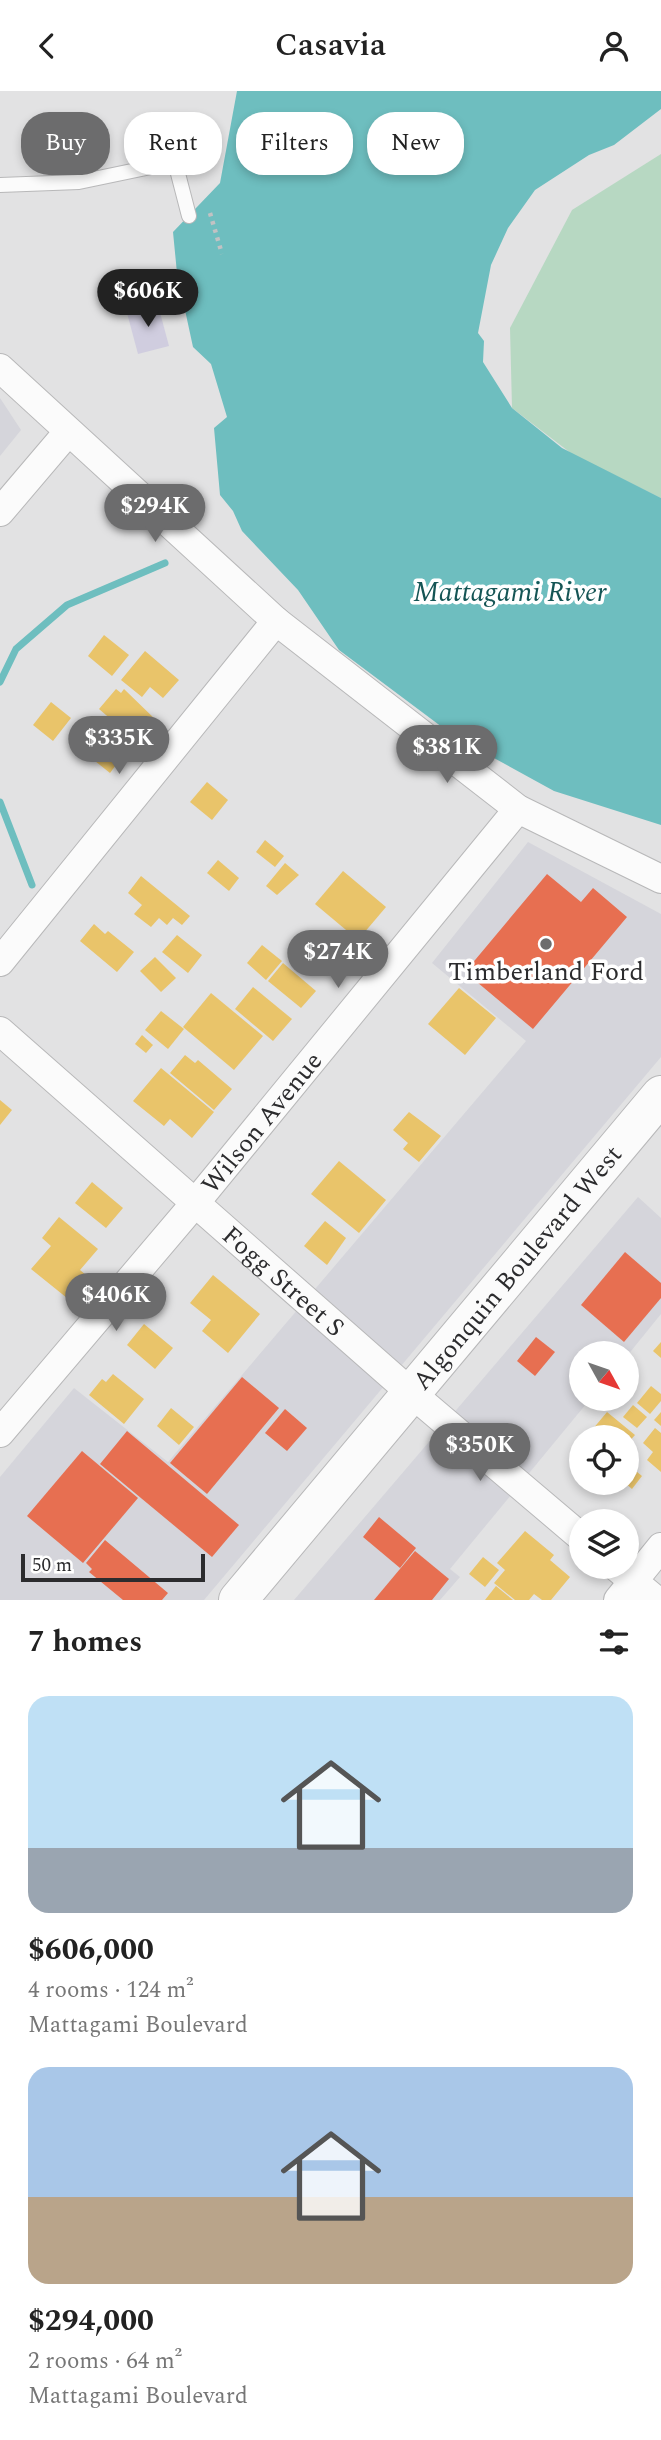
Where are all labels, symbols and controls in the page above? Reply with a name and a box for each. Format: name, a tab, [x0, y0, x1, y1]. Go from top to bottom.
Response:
text: Casavia	[275, 21, 386, 70]
icon: back	[28, 27, 66, 65]
icon: person	[595, 27, 633, 65]
chip: Buy	[21, 112, 110, 175]
chip: Rent	[124, 112, 222, 175]
chip: Filters	[236, 112, 353, 175]
chip: New	[367, 112, 464, 175]
pin: $606K	[99, 269, 197, 329]
text: $606K	[113, 274, 183, 309]
pin: $294K	[106, 484, 204, 544]
text: $294K	[120, 489, 190, 524]
water label: Mattagami River	[413, 571, 607, 614]
pin: $335K	[70, 717, 168, 776]
text: $335K	[84, 721, 154, 756]
pin: $381K	[398, 725, 496, 785]
text: $381K	[412, 730, 482, 765]
pin: $274K	[289, 930, 387, 990]
text: $274K	[303, 935, 373, 970]
marker: Timberland Ford	[538, 936, 554, 952]
place label: Timberland Ford	[448, 952, 644, 992]
street label: Wilson Avenue	[192, 1043, 333, 1203]
street label: Algonquin Boulevard West	[403, 1136, 632, 1399]
street label: Fogg Street S	[213, 1216, 353, 1347]
pin: $406K	[67, 1273, 165, 1333]
text: $406K	[81, 1278, 151, 1313]
north arrow	[569, 1341, 639, 1411]
map controls	[569, 1341, 639, 1579]
pin: $350K	[431, 1423, 529, 1483]
button: locate	[569, 1425, 639, 1495]
text: $350K	[445, 1428, 515, 1463]
button: layers	[569, 1509, 639, 1579]
scale bar	[21, 1551, 205, 1583]
text: 50 m	[32, 1551, 72, 1580]
text: 7 homes	[28, 1619, 142, 1665]
icon: filters	[595, 1623, 633, 1661]
icon: home	[268, 1742, 394, 1868]
text: $606,000	[28, 1927, 154, 1973]
text: 4 rooms · 124 m²	[28, 1973, 194, 2008]
text: Mattagami Boulevard	[28, 2008, 248, 2043]
icon: home	[268, 2113, 394, 2239]
text: $294,000	[28, 2298, 154, 2344]
text: 2 rooms · 64 m²	[28, 2344, 182, 2379]
text: Mattagami Boulevard	[28, 2379, 248, 2414]

